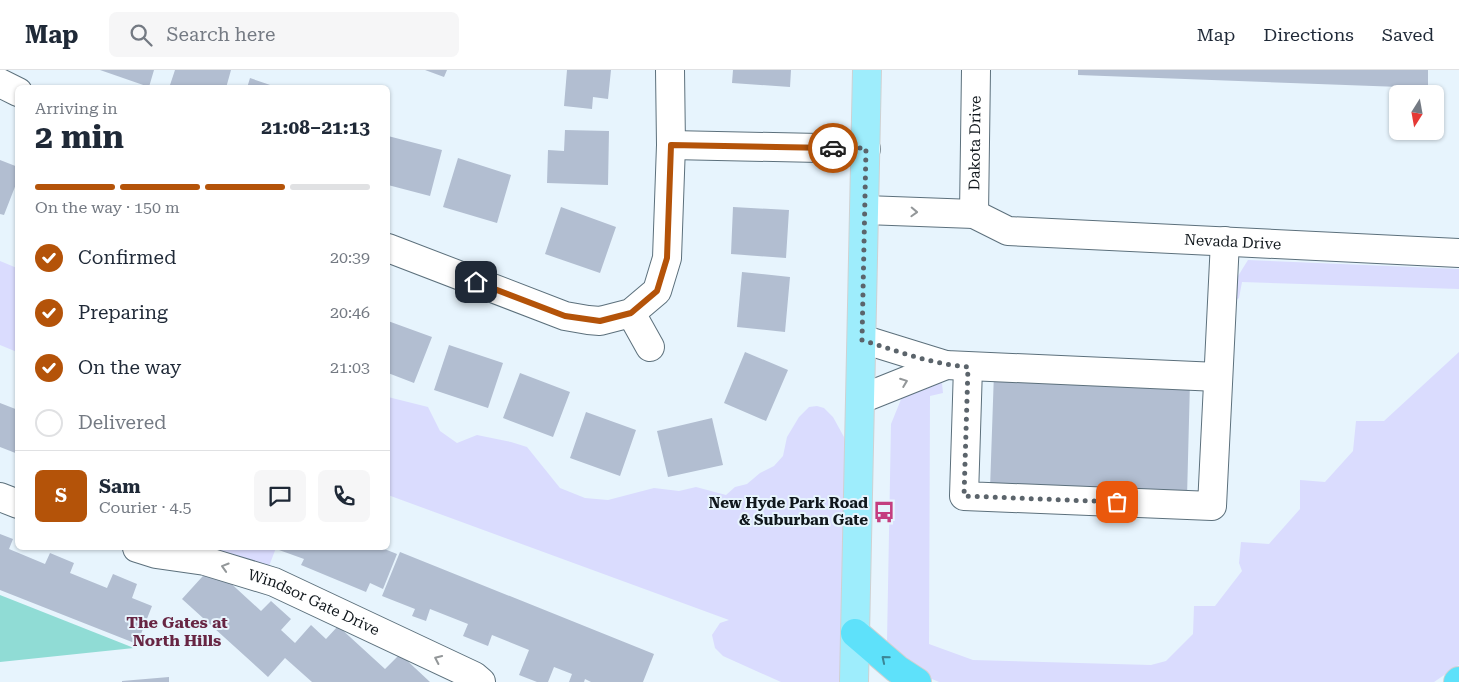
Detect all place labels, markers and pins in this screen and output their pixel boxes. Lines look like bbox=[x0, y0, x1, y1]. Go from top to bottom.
pin bbox=[455, 261, 497, 303]
pin bbox=[1096, 481, 1138, 523]
place label: New Hyde Park Road & Suburban Gate bbox=[709, 494, 868, 529]
bus stop icon: New Hyde Park Road & Suburban Gate bbox=[871, 499, 897, 525]

